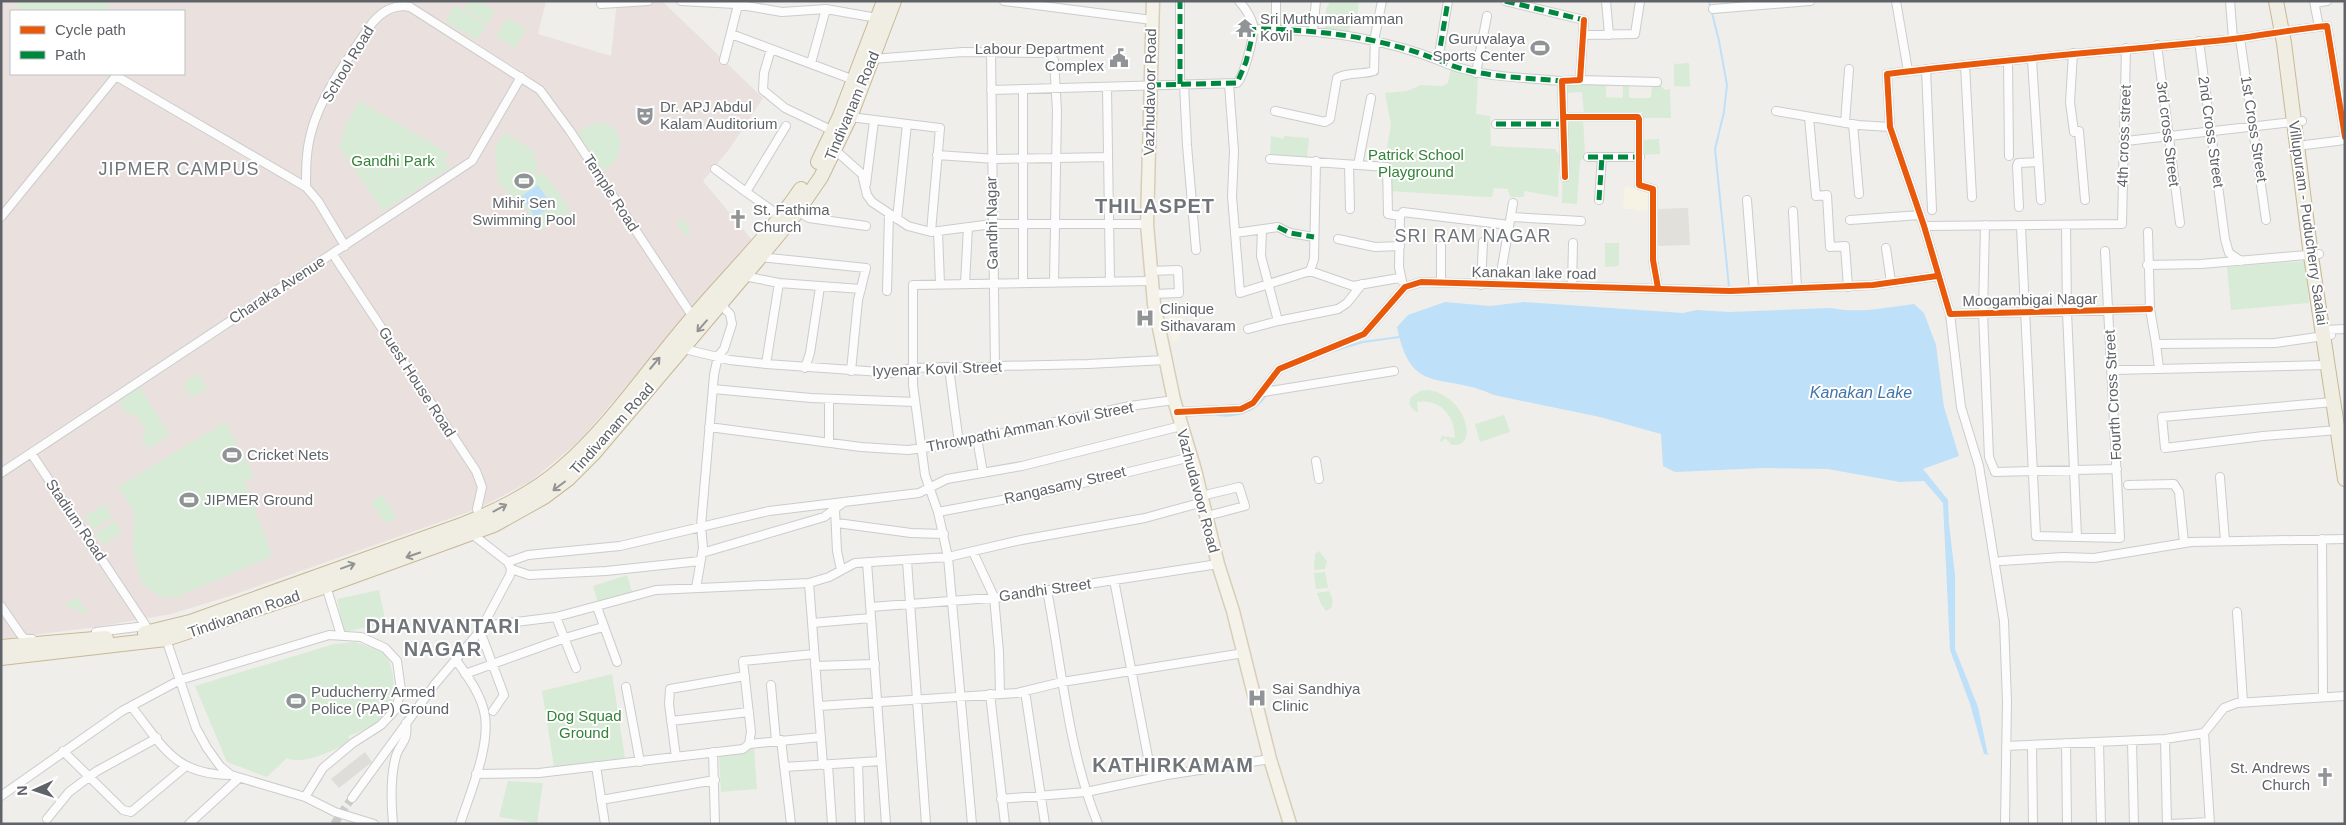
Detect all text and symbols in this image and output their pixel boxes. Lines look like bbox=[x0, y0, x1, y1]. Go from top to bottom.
legend bbox=[10, 10, 185, 75]
place label: Sri Muthumariamman Kovil bbox=[1260, 10, 1403, 44]
temple icon: Sri Muthumariamman Kovil bbox=[1234, 17, 1256, 39]
text: Cycle path bbox=[55, 21, 126, 38]
street label: School Road bbox=[318, 23, 377, 105]
street label: Vazhudavoor Road bbox=[1140, 28, 1159, 156]
place label: Guruvalaya Sports Center bbox=[1432, 30, 1526, 64]
sports icon: Guruvalaya Sports Center bbox=[1529, 37, 1551, 59]
place label: Labour Department Complex bbox=[975, 40, 1105, 74]
text: Path bbox=[55, 46, 86, 63]
public building icon: Labour Department Complex bbox=[1108, 47, 1130, 69]
street label: Tindivanam Road bbox=[821, 49, 882, 163]
street label: 1st Cross Street bbox=[2238, 74, 2271, 184]
street label: 2nd Cross Street bbox=[2195, 75, 2228, 190]
street label: 3rd cross Street bbox=[2154, 80, 2183, 188]
street label: 4th cross street bbox=[2113, 84, 2134, 188]
place label: Dr. APJ Abdul Kalam Auditorium bbox=[660, 98, 778, 132]
theatre icon: Dr. APJ Abdul Kalam Auditorium bbox=[634, 105, 656, 127]
street label: Villupuram - Puducherry Saalai bbox=[2286, 120, 2331, 326]
park label: Patrick School Playground bbox=[1368, 146, 1464, 180]
street label: Temple Road bbox=[580, 151, 643, 234]
park label: Gandhi Park bbox=[351, 152, 435, 169]
district label: JIPMER CAMPUS bbox=[98, 159, 260, 179]
sports icon: Mihir Sen Swimming Pool bbox=[513, 170, 535, 192]
street label: Gandhi Nagar bbox=[982, 176, 1001, 270]
place label: Mihir Sen Swimming Pool bbox=[472, 194, 576, 228]
district label: THILASPET bbox=[1095, 195, 1215, 217]
place label: St. Fathima Church bbox=[753, 201, 830, 235]
church icon: St. Fathima Church bbox=[727, 208, 749, 230]
district label: SRI RAM NAGAR bbox=[1394, 226, 1552, 246]
street label: Charaka Avenue bbox=[226, 252, 328, 327]
street label: Kanakan lake road bbox=[1471, 263, 1597, 282]
street label: Moogambigai Nagar bbox=[1962, 290, 2098, 309]
place label: Clinique Sithavaram bbox=[1160, 300, 1236, 334]
hospital icon: Clinique Sithavaram bbox=[1134, 307, 1156, 329]
one-way arrow bbox=[696, 319, 707, 332]
street label: Guest House Road bbox=[376, 324, 459, 440]
street label: Fourth Cross Street bbox=[2101, 328, 2124, 461]
one-way arrow bbox=[649, 356, 661, 369]
street label: Iyyenar Kovil Street bbox=[872, 358, 1003, 379]
street label: Tindivanam Road bbox=[566, 379, 657, 478]
water label: Kanakan Lake bbox=[1810, 384, 1912, 401]
street label: Throwpathi Amman Kovil Street bbox=[925, 398, 1135, 455]
street label: Vazhudavoor Road bbox=[1174, 427, 1223, 555]
sports icon: Cricket Nets bbox=[221, 444, 243, 466]
place label: Cricket Nets bbox=[247, 446, 329, 463]
street label: Rangasamy Street bbox=[1002, 462, 1128, 507]
street label: Stadium Road bbox=[43, 476, 110, 564]
one-way arrow bbox=[553, 480, 566, 491]
sports icon: JIPMER Ground bbox=[178, 489, 200, 511]
place label: JIPMER Ground bbox=[204, 491, 313, 508]
one-way arrow bbox=[492, 503, 507, 513]
one-way arrow bbox=[406, 551, 421, 560]
one-way arrow bbox=[340, 561, 355, 570]
street label: Gandhi Street bbox=[998, 575, 1093, 604]
street label: Tindivanam Road bbox=[186, 586, 302, 641]
district label: DHANVANTARI NAGAR bbox=[366, 615, 520, 660]
place label: Sai Sandhiya Clinic bbox=[1272, 680, 1361, 714]
place label: Puducherry Armed Police (PAP) Ground bbox=[311, 683, 449, 717]
hospital icon: Sai Sandhiya Clinic bbox=[1246, 687, 1268, 709]
sports icon: Puducherry Armed Police (PAP) Ground bbox=[285, 690, 307, 712]
park label: Dog Squad Ground bbox=[546, 707, 622, 741]
district label: KATHIRKAMAM bbox=[1092, 754, 1254, 776]
place label: St. Andrews Church bbox=[2230, 759, 2310, 793]
north arrow bbox=[10, 765, 60, 815]
church icon: St. Andrews Church bbox=[2314, 766, 2336, 788]
text: N bbox=[14, 785, 30, 796]

